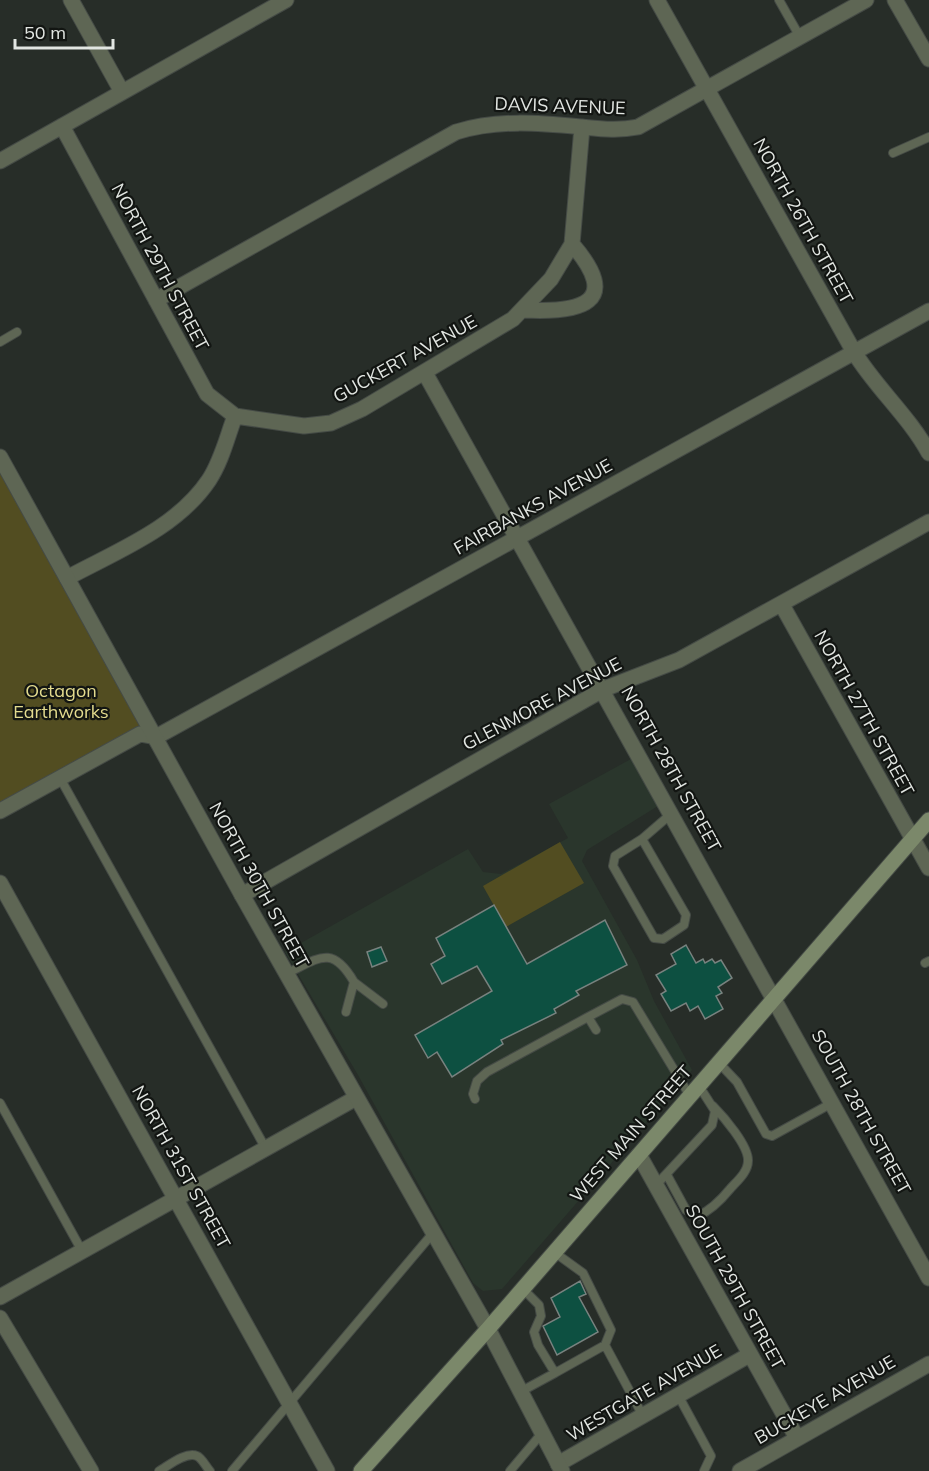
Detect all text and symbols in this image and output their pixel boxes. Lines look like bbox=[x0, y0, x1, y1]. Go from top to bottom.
scale bar bbox=[15, 12, 112, 50]
text: 50 m bbox=[24, 21, 66, 44]
street label: DAVIS AVENUE bbox=[494, 92, 626, 119]
street label: NORTH 26TH STREET bbox=[748, 134, 859, 308]
street label: NORTH 29TH STREET bbox=[107, 179, 214, 354]
street label: GUCKERT AVENUE bbox=[329, 310, 481, 408]
street label: FAIRBANKS AVENUE bbox=[450, 453, 616, 560]
street label: NORTH 27TH STREET bbox=[809, 626, 920, 800]
street label: GLENMORE AVENUE bbox=[458, 652, 625, 755]
park label: Octagon Earthworks bbox=[13, 679, 109, 723]
street label: NORTH 28TH STREET bbox=[616, 682, 727, 856]
street label: NORTH 30TH STREET bbox=[204, 798, 315, 972]
street label: SOUTH 28TH STREET bbox=[807, 1025, 916, 1198]
street label: WEST MAIN STREET bbox=[565, 1060, 697, 1207]
street label: NORTH 31ST STREET bbox=[127, 1081, 236, 1252]
street label: SOUTH 29TH STREET bbox=[681, 1200, 790, 1373]
street label: WESTGATE AVENUE bbox=[562, 1339, 725, 1446]
street label: BUCKEYE AVENUE bbox=[750, 1350, 899, 1449]

